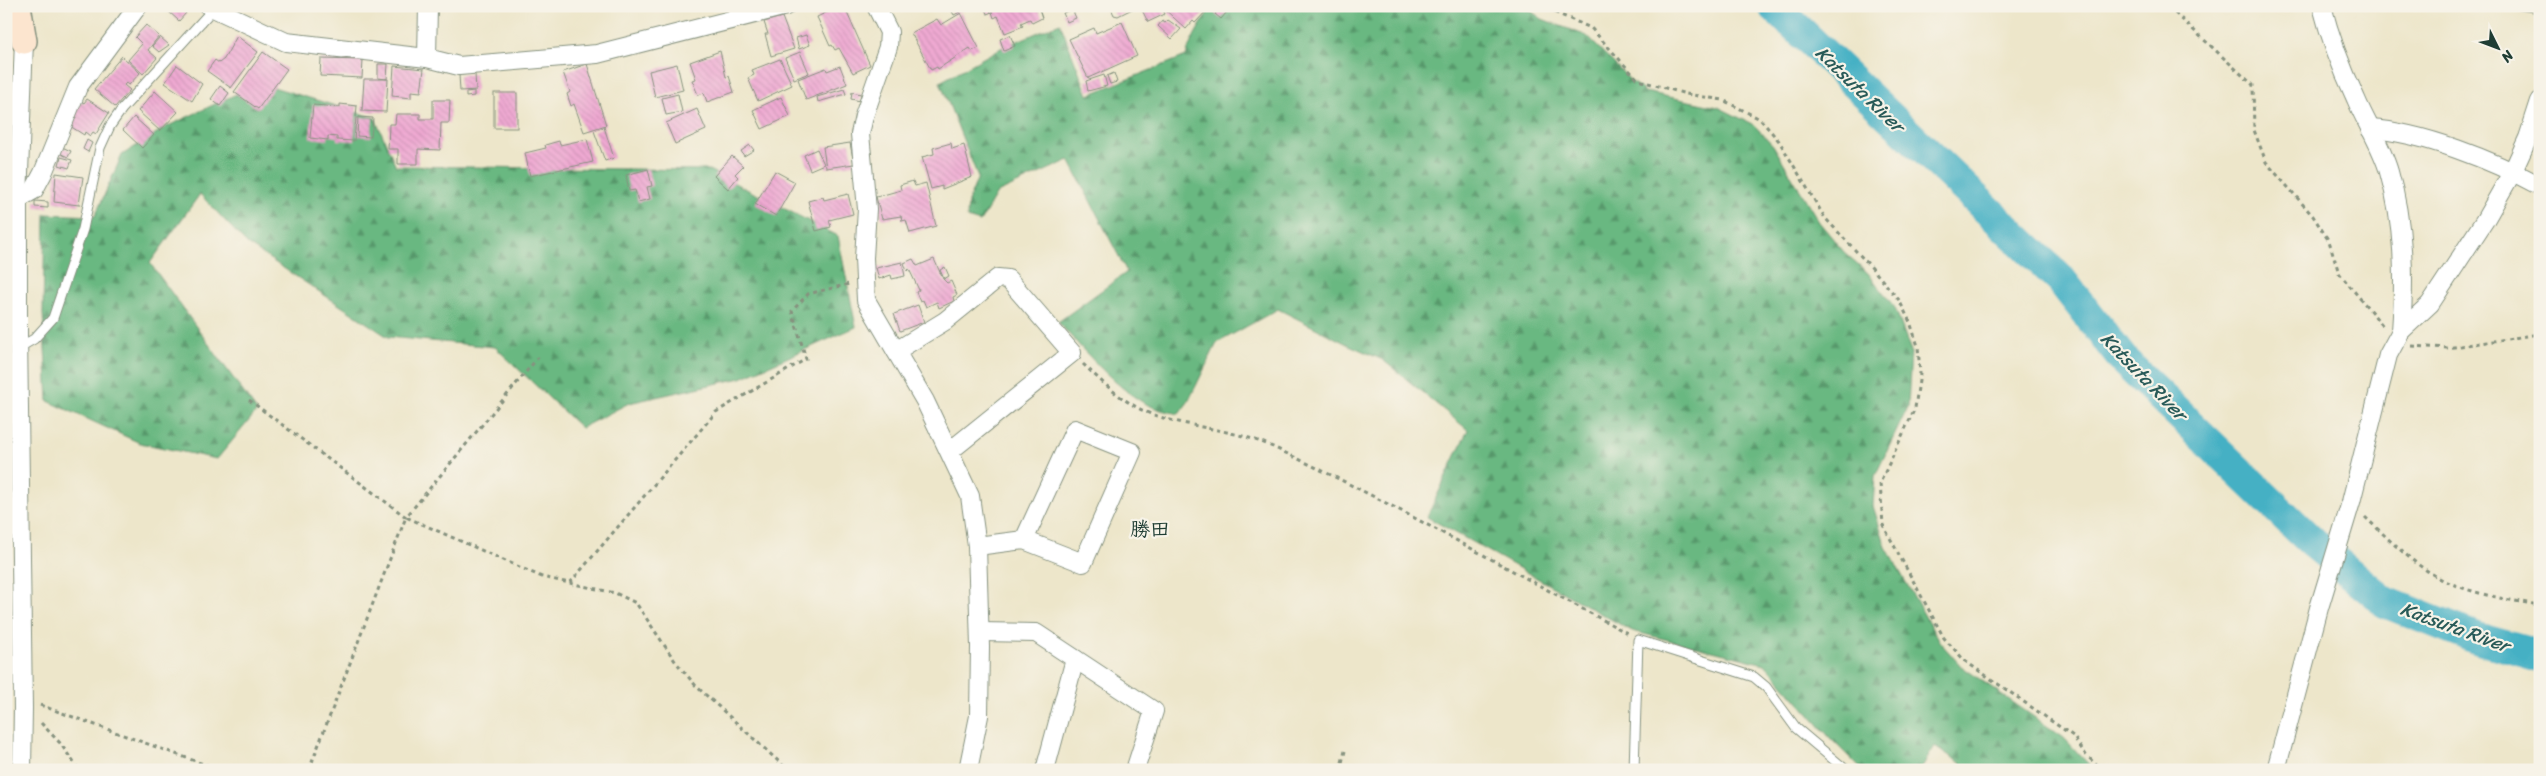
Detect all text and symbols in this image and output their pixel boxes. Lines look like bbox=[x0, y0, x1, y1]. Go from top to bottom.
north arrow bbox=[2474, 22, 2524, 72]
water label: Katsuta River bbox=[1808, 38, 1915, 143]
text: N bbox=[2495, 44, 2520, 69]
water label: Katsuta River bbox=[2093, 324, 2198, 431]
district label: 勝田 bbox=[1130, 512, 1170, 547]
water label: Katsuta River bbox=[2396, 592, 2517, 663]

